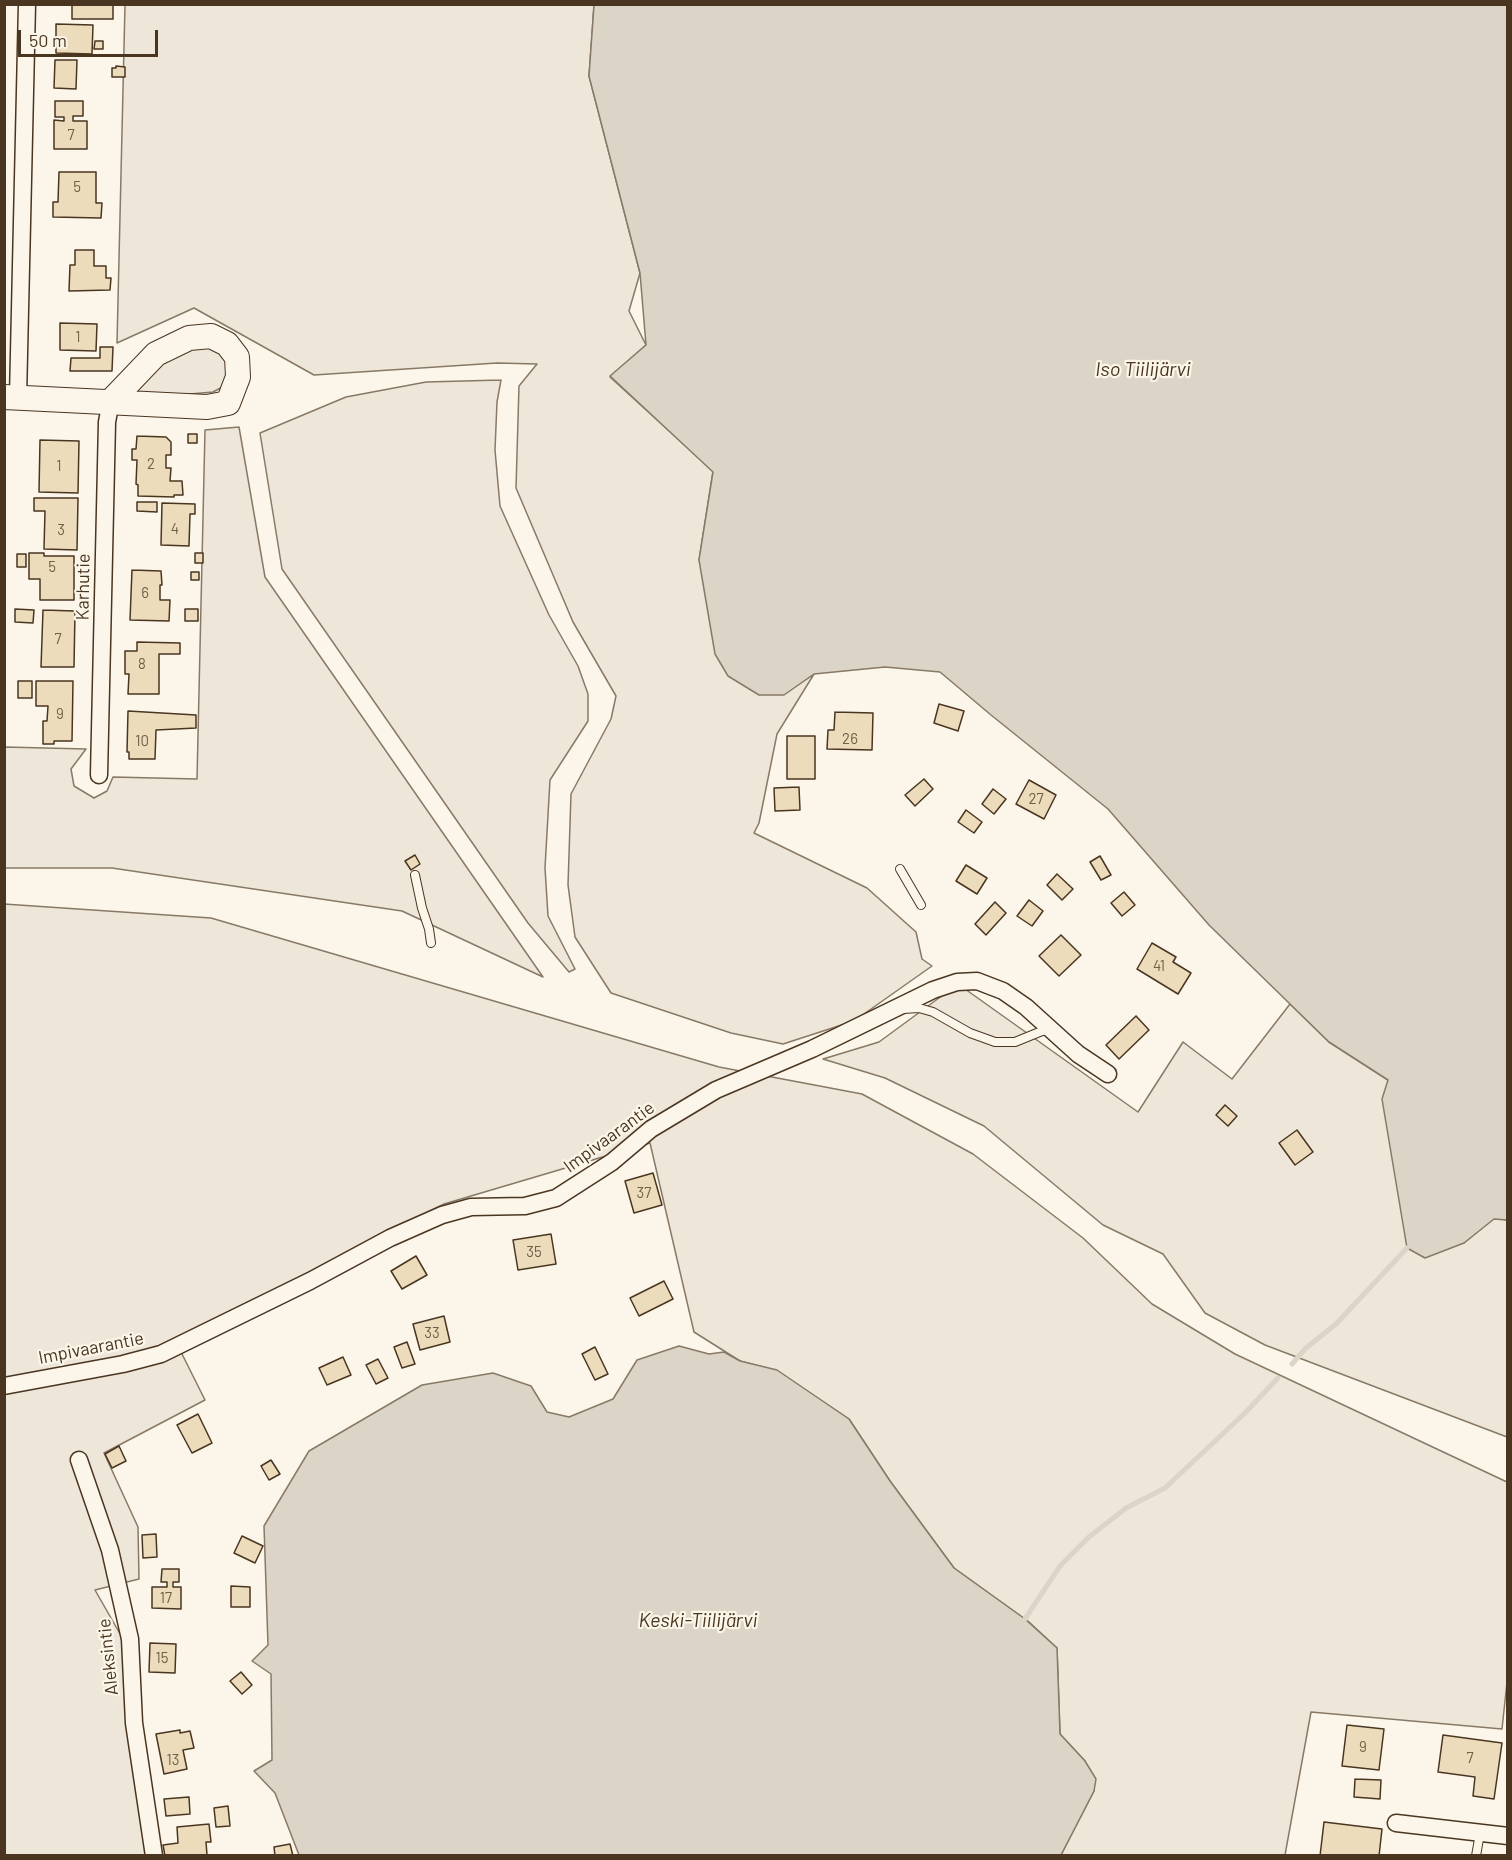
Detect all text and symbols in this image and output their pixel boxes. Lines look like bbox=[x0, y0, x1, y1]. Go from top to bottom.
scale bar bbox=[21, 18, 160, 56]
text: 50 m bbox=[29, 29, 67, 51]
house number: 7 bbox=[67, 126, 75, 144]
house number: 5 bbox=[73, 178, 81, 196]
house number: 1 bbox=[75, 328, 81, 346]
water label: Iso Tiilijärvi bbox=[1095, 357, 1191, 381]
house number: 2 bbox=[147, 455, 155, 473]
house number: 1 bbox=[56, 457, 62, 475]
house number: 4 bbox=[171, 520, 179, 538]
house number: 3 bbox=[57, 521, 65, 539]
street label: Karhutie bbox=[72, 553, 94, 621]
house number: 5 bbox=[48, 558, 56, 576]
house number: 6 bbox=[141, 584, 149, 602]
house number: 7 bbox=[54, 630, 62, 648]
house number: 8 bbox=[138, 655, 146, 673]
house number: 9 bbox=[56, 705, 64, 723]
house number: 26 bbox=[842, 730, 858, 748]
house number: 10 bbox=[135, 732, 149, 750]
house number: 27 bbox=[1028, 790, 1044, 808]
house number: 41 bbox=[1153, 957, 1165, 975]
street label: Impivaarantie bbox=[559, 1097, 659, 1177]
house number: 37 bbox=[637, 1184, 651, 1202]
house number: 35 bbox=[526, 1243, 542, 1261]
house number: 33 bbox=[424, 1324, 440, 1342]
street label: Impivaarantie bbox=[36, 1327, 146, 1369]
house number: 17 bbox=[160, 1589, 172, 1607]
water label: Keski-Tiilijärvi bbox=[639, 1608, 757, 1632]
street label: Aleksintie bbox=[93, 1617, 123, 1697]
house number: 15 bbox=[156, 1649, 168, 1667]
house number: 9 bbox=[1359, 1738, 1367, 1756]
house number: 7 bbox=[1466, 1749, 1474, 1767]
house number: 13 bbox=[167, 1751, 179, 1769]

